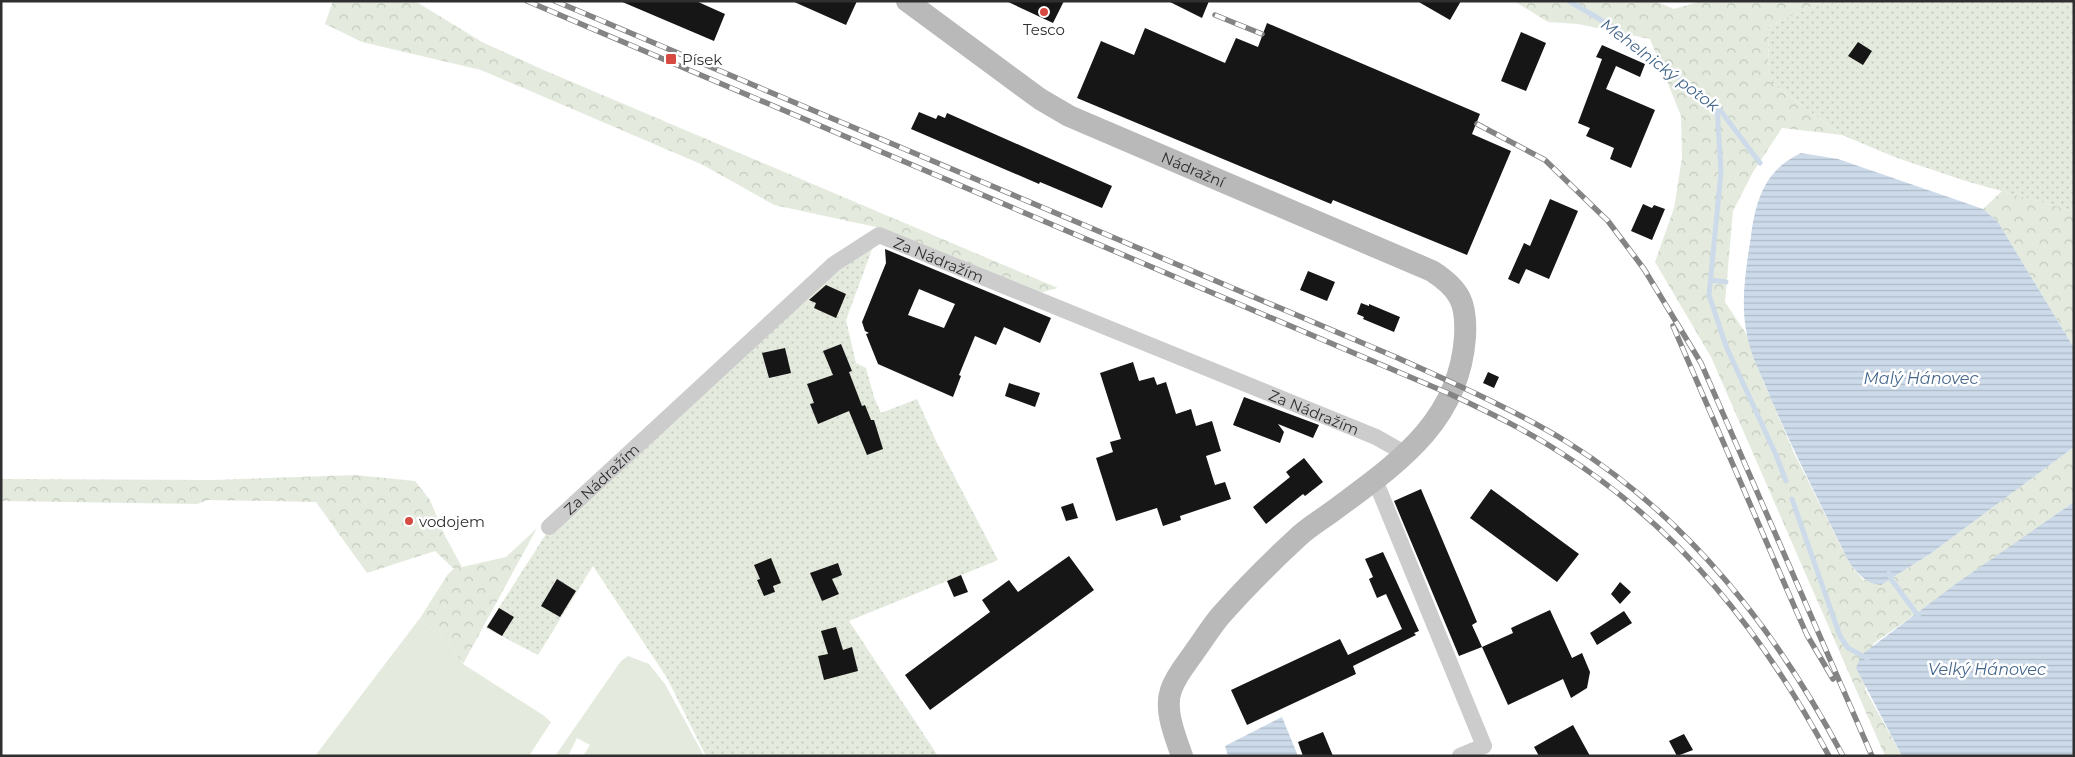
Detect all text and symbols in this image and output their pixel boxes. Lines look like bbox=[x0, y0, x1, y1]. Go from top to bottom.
marker: Tesco bbox=[1038, 6, 1050, 18]
water label: Mehelnický potok bbox=[1597, 15, 1724, 116]
place label: Tesco bbox=[1023, 20, 1065, 39]
place label: Písek bbox=[682, 50, 722, 69]
marker: Písek bbox=[664, 52, 678, 66]
street label: Nádražní bbox=[1159, 147, 1229, 191]
street label: Za Nádražím bbox=[891, 233, 987, 286]
water label: Malý Hánovec bbox=[1864, 369, 1978, 388]
street label: Za Nádražím bbox=[1266, 385, 1362, 439]
street label: Za Nádražím bbox=[560, 439, 643, 518]
place label: vodojem bbox=[419, 512, 485, 531]
marker: vodojem bbox=[403, 515, 415, 527]
water label: Velký Hánovec bbox=[1928, 660, 2046, 679]

